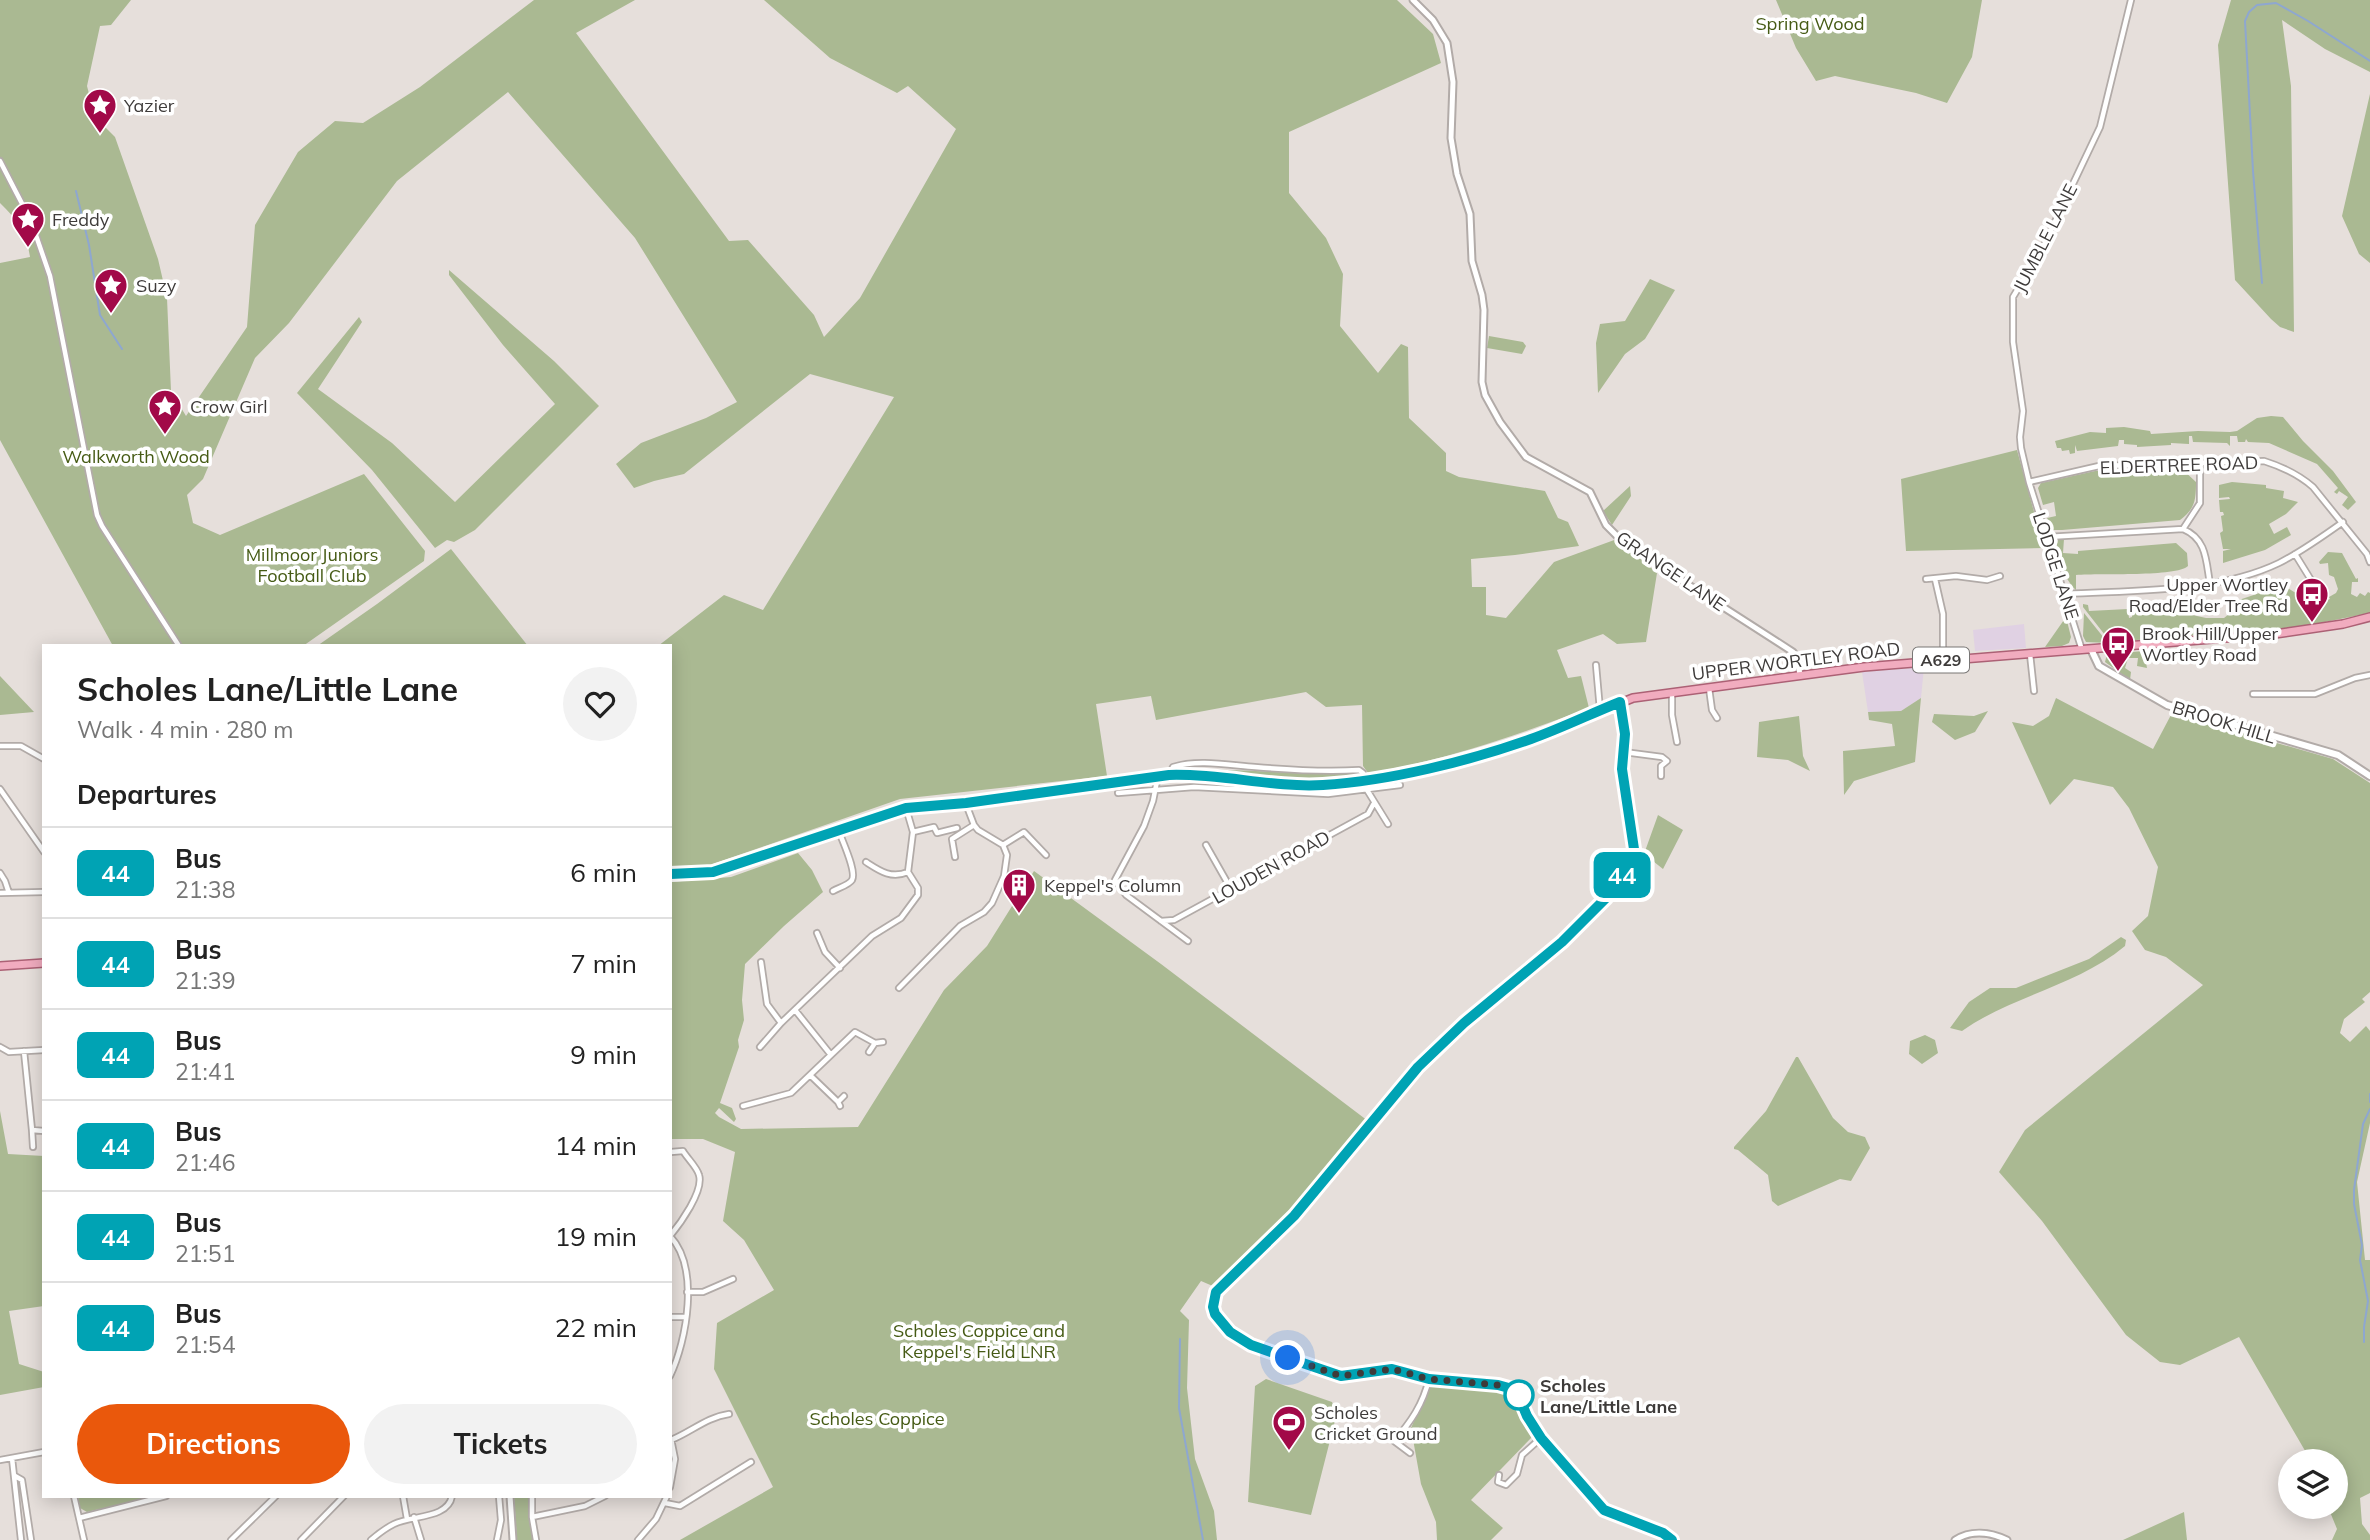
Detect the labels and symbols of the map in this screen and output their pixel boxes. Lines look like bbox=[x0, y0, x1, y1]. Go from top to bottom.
park label: Spring Wood bbox=[1755, 12, 1865, 35]
place icon: Yazier bbox=[81, 86, 119, 135]
place label: Yazier bbox=[123, 94, 175, 117]
street label: JUMBLE LANE bbox=[2008, 180, 2082, 296]
place icon: Freddy bbox=[9, 200, 47, 249]
place label: Freddy bbox=[52, 208, 110, 231]
place icon: Suzy bbox=[92, 266, 130, 315]
place label: Suzy bbox=[136, 274, 177, 297]
place icon: Crow Girl bbox=[146, 387, 184, 436]
place label: Crow Girl bbox=[190, 395, 267, 418]
park label: Walkworth Wood bbox=[62, 445, 210, 468]
street label: ELDERTREE ROAD bbox=[2099, 451, 2259, 479]
street label: LODGE LANE bbox=[2028, 509, 2084, 623]
street label: GRANGE LANE bbox=[1612, 526, 1730, 616]
park label: Millmoor Juniors Football Club bbox=[246, 543, 378, 587]
place label: Upper Wortley Road/Elder Tree Rd bbox=[2129, 573, 2288, 617]
bus stop icon: Upper Wortley Road/Elder Tree Rd bbox=[2293, 575, 2331, 624]
place label: Brook Hill/Upper Wortley Road bbox=[2142, 622, 2279, 666]
bus stop icon: Brook Hill/Upper Wortley Road bbox=[2099, 624, 2137, 673]
street label: UPPER WORTLEY ROAD bbox=[1691, 637, 1901, 685]
road number: A629 bbox=[1913, 648, 1969, 673]
street label: BROOK HILL bbox=[2170, 695, 2279, 749]
street label: LOUDEN ROAD bbox=[1208, 825, 1334, 909]
line badge: 44 bbox=[1590, 852, 1654, 898]
building icon: Keppel's Column bbox=[1000, 866, 1038, 915]
place label: Keppel's Column bbox=[1044, 874, 1181, 897]
park label: Scholes Coppice and Keppel's Field LNR bbox=[893, 1319, 1065, 1363]
your location bbox=[1270, 1340, 1305, 1375]
place label: Scholes Lane/Little Lane bbox=[1540, 1374, 1677, 1418]
marker: Scholes Lane/Little Lane bbox=[1504, 1380, 1534, 1410]
place label: Scholes Cricket Ground bbox=[1314, 1401, 1437, 1445]
sports icon: Scholes Cricket Ground bbox=[1270, 1403, 1308, 1452]
park label: Scholes Coppice bbox=[809, 1407, 945, 1430]

